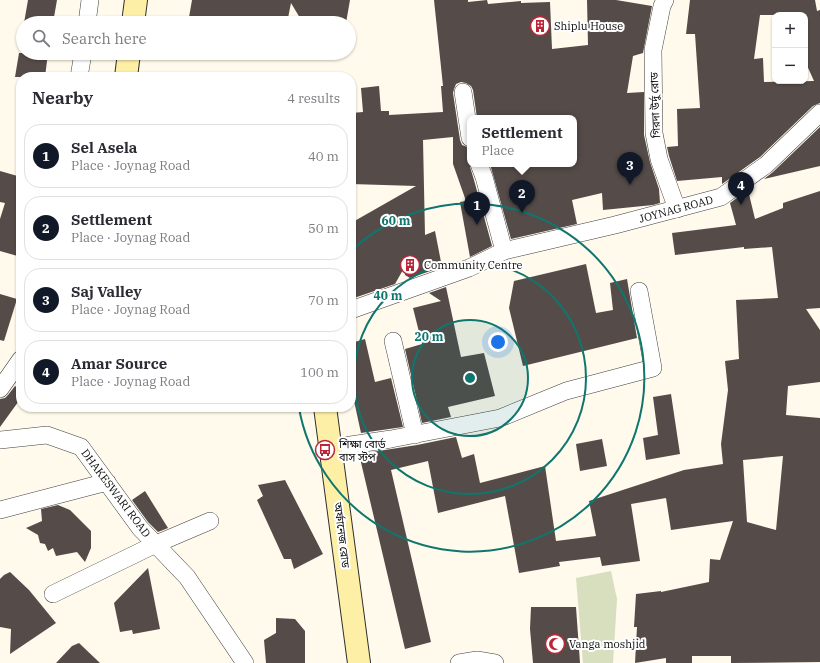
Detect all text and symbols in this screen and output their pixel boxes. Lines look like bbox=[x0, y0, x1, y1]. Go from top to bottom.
map controls bbox=[772, 12, 808, 84]
button: + bbox=[772, 12, 808, 48]
building icon: Shiplu House bbox=[529, 15, 551, 37]
search box bbox=[16, 16, 356, 60]
place label: Shiplu House bbox=[554, 19, 623, 33]
icon: search bbox=[30, 27, 52, 49]
text: Search here bbox=[62, 29, 147, 48]
button: − bbox=[772, 48, 808, 84]
street label: গিরদা উর্দু রোড bbox=[647, 72, 663, 139]
text: Nearby bbox=[32, 87, 93, 109]
text: 4 results bbox=[287, 90, 340, 107]
popup bbox=[467, 115, 577, 167]
text: Settlement bbox=[481, 123, 563, 142]
text: Sel Asela bbox=[71, 138, 137, 157]
text: Place bbox=[481, 142, 514, 159]
text: 1 bbox=[42, 148, 50, 165]
text: 40 m bbox=[308, 148, 339, 165]
pin: 3 bbox=[617, 152, 643, 185]
text: Place · Joynag Road bbox=[71, 157, 190, 174]
pin: 4 bbox=[728, 172, 754, 205]
pin: 2 bbox=[509, 180, 535, 213]
pin: 1 bbox=[464, 192, 490, 225]
street label: JOYNAG ROAD bbox=[638, 192, 715, 226]
text: Settlement bbox=[71, 210, 152, 229]
text: 60 m bbox=[382, 213, 411, 228]
text: 2 bbox=[42, 220, 50, 237]
text: 50 m bbox=[308, 220, 339, 237]
text: Place · Joynag Road bbox=[71, 229, 190, 246]
building icon: Community Centre bbox=[399, 254, 421, 276]
place label: Community Centre bbox=[424, 258, 523, 272]
text: Saj Valley bbox=[71, 282, 142, 301]
text: 40 m bbox=[374, 288, 403, 303]
text: 3 bbox=[42, 292, 50, 309]
text: 70 m bbox=[308, 292, 339, 309]
text: Place · Joynag Road bbox=[71, 301, 190, 318]
text: 20 m bbox=[415, 329, 444, 344]
your location bbox=[488, 332, 508, 352]
text: Amar Source bbox=[71, 354, 167, 373]
text: 4 bbox=[42, 364, 50, 381]
text: 100 m bbox=[300, 364, 339, 381]
centre of rings bbox=[463, 371, 477, 385]
text: Place · Joynag Road bbox=[71, 373, 190, 390]
place label: শিক্ষা বোর্ড বাস স্টপ bbox=[338, 437, 386, 464]
bus stop icon: শিক্ষা বোর্ড বাস স্টপ bbox=[314, 439, 336, 461]
street label: DHAKESWARI ROAD bbox=[78, 446, 154, 540]
street label: অর্ফানেজ রোড bbox=[331, 500, 353, 569]
mosque icon: Vanga moshjid bbox=[544, 633, 566, 655]
place label: Vanga moshjid bbox=[569, 637, 646, 651]

